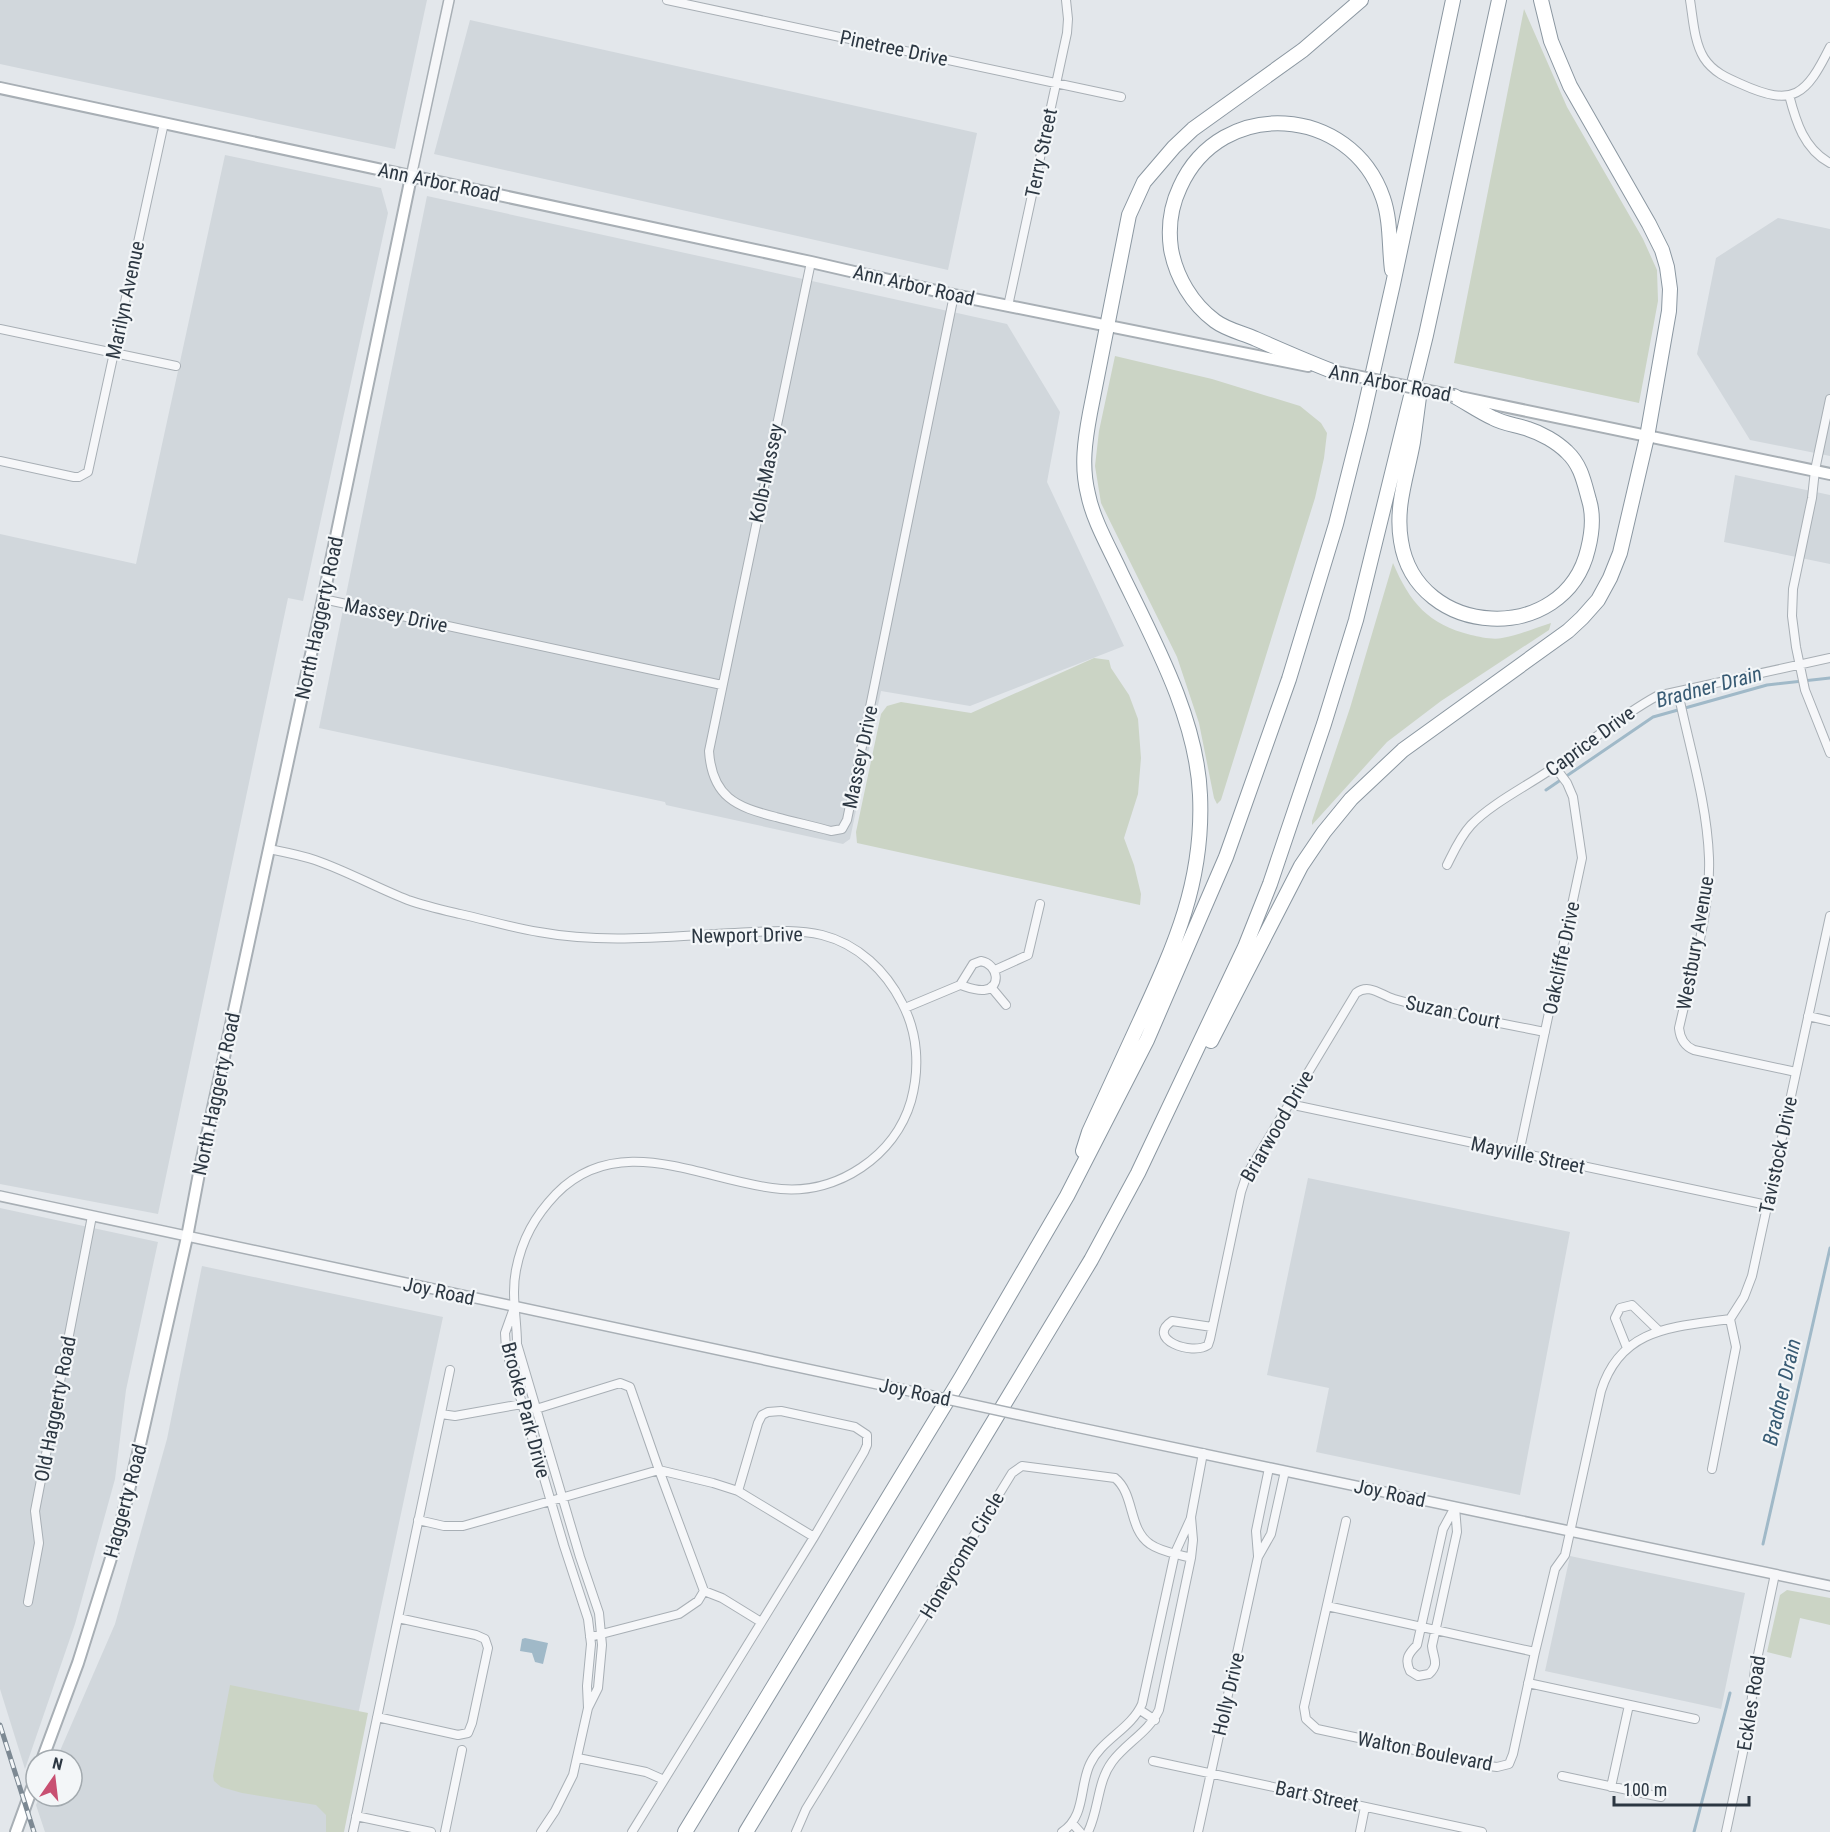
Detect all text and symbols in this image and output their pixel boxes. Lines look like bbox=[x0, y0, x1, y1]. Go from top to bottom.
street label: Pinetree Drive bbox=[838, 25, 950, 71]
street label: Terry Street bbox=[1020, 106, 1062, 200]
street label: Ann Arbor Road bbox=[376, 157, 502, 207]
street label: Marilyn Avenue bbox=[101, 239, 149, 361]
street label: Ann Arbor Road bbox=[851, 259, 977, 311]
street label: Ann Arbor Road bbox=[1327, 359, 1453, 407]
street label: Kolb-Massey bbox=[744, 421, 788, 525]
street label: North Haggerty Road bbox=[290, 534, 348, 702]
street label: Massey Drive bbox=[342, 592, 450, 638]
water label: Bradner Drain bbox=[1653, 661, 1765, 713]
street label: Caprice Drive bbox=[1541, 701, 1639, 781]
street label: Massey Drive bbox=[837, 703, 883, 811]
street label: Westbury Avenue bbox=[1671, 874, 1719, 1012]
street label: Oakcliffe Drive bbox=[1537, 899, 1585, 1017]
street label: Newport Drive bbox=[691, 922, 803, 948]
street label: Suzan Court bbox=[1403, 990, 1503, 1034]
street label: North Haggerty Road bbox=[187, 1010, 245, 1178]
street label: Briarwood Drive bbox=[1235, 1066, 1319, 1186]
street label: Tavistock Drive bbox=[1754, 1094, 1802, 1216]
street label: Mayville Street bbox=[1469, 1131, 1587, 1179]
street label: Joy Road bbox=[401, 1272, 477, 1310]
street label: Old Haggerty Road bbox=[29, 1334, 81, 1484]
water label: Bradner Drain bbox=[1758, 1336, 1806, 1448]
street label: Brooke Park Drive bbox=[496, 1339, 556, 1481]
street label: Joy Road bbox=[877, 1373, 953, 1411]
street label: Haggerty Road bbox=[98, 1442, 152, 1560]
street label: Joy Road bbox=[1352, 1474, 1428, 1512]
street label: Honeycomb Circle bbox=[915, 1487, 1009, 1623]
street label: Holly Drive bbox=[1207, 1650, 1249, 1738]
street label: Eckles Road bbox=[1732, 1654, 1770, 1752]
street label: Walton Boulevard bbox=[1355, 1726, 1495, 1776]
north arrow bbox=[24, 1748, 84, 1808]
text: N bbox=[50, 1754, 65, 1774]
scale bar bbox=[1614, 1769, 1749, 1807]
street label: Bart Street bbox=[1273, 1775, 1361, 1817]
text: 100 m bbox=[1623, 1779, 1667, 1800]

